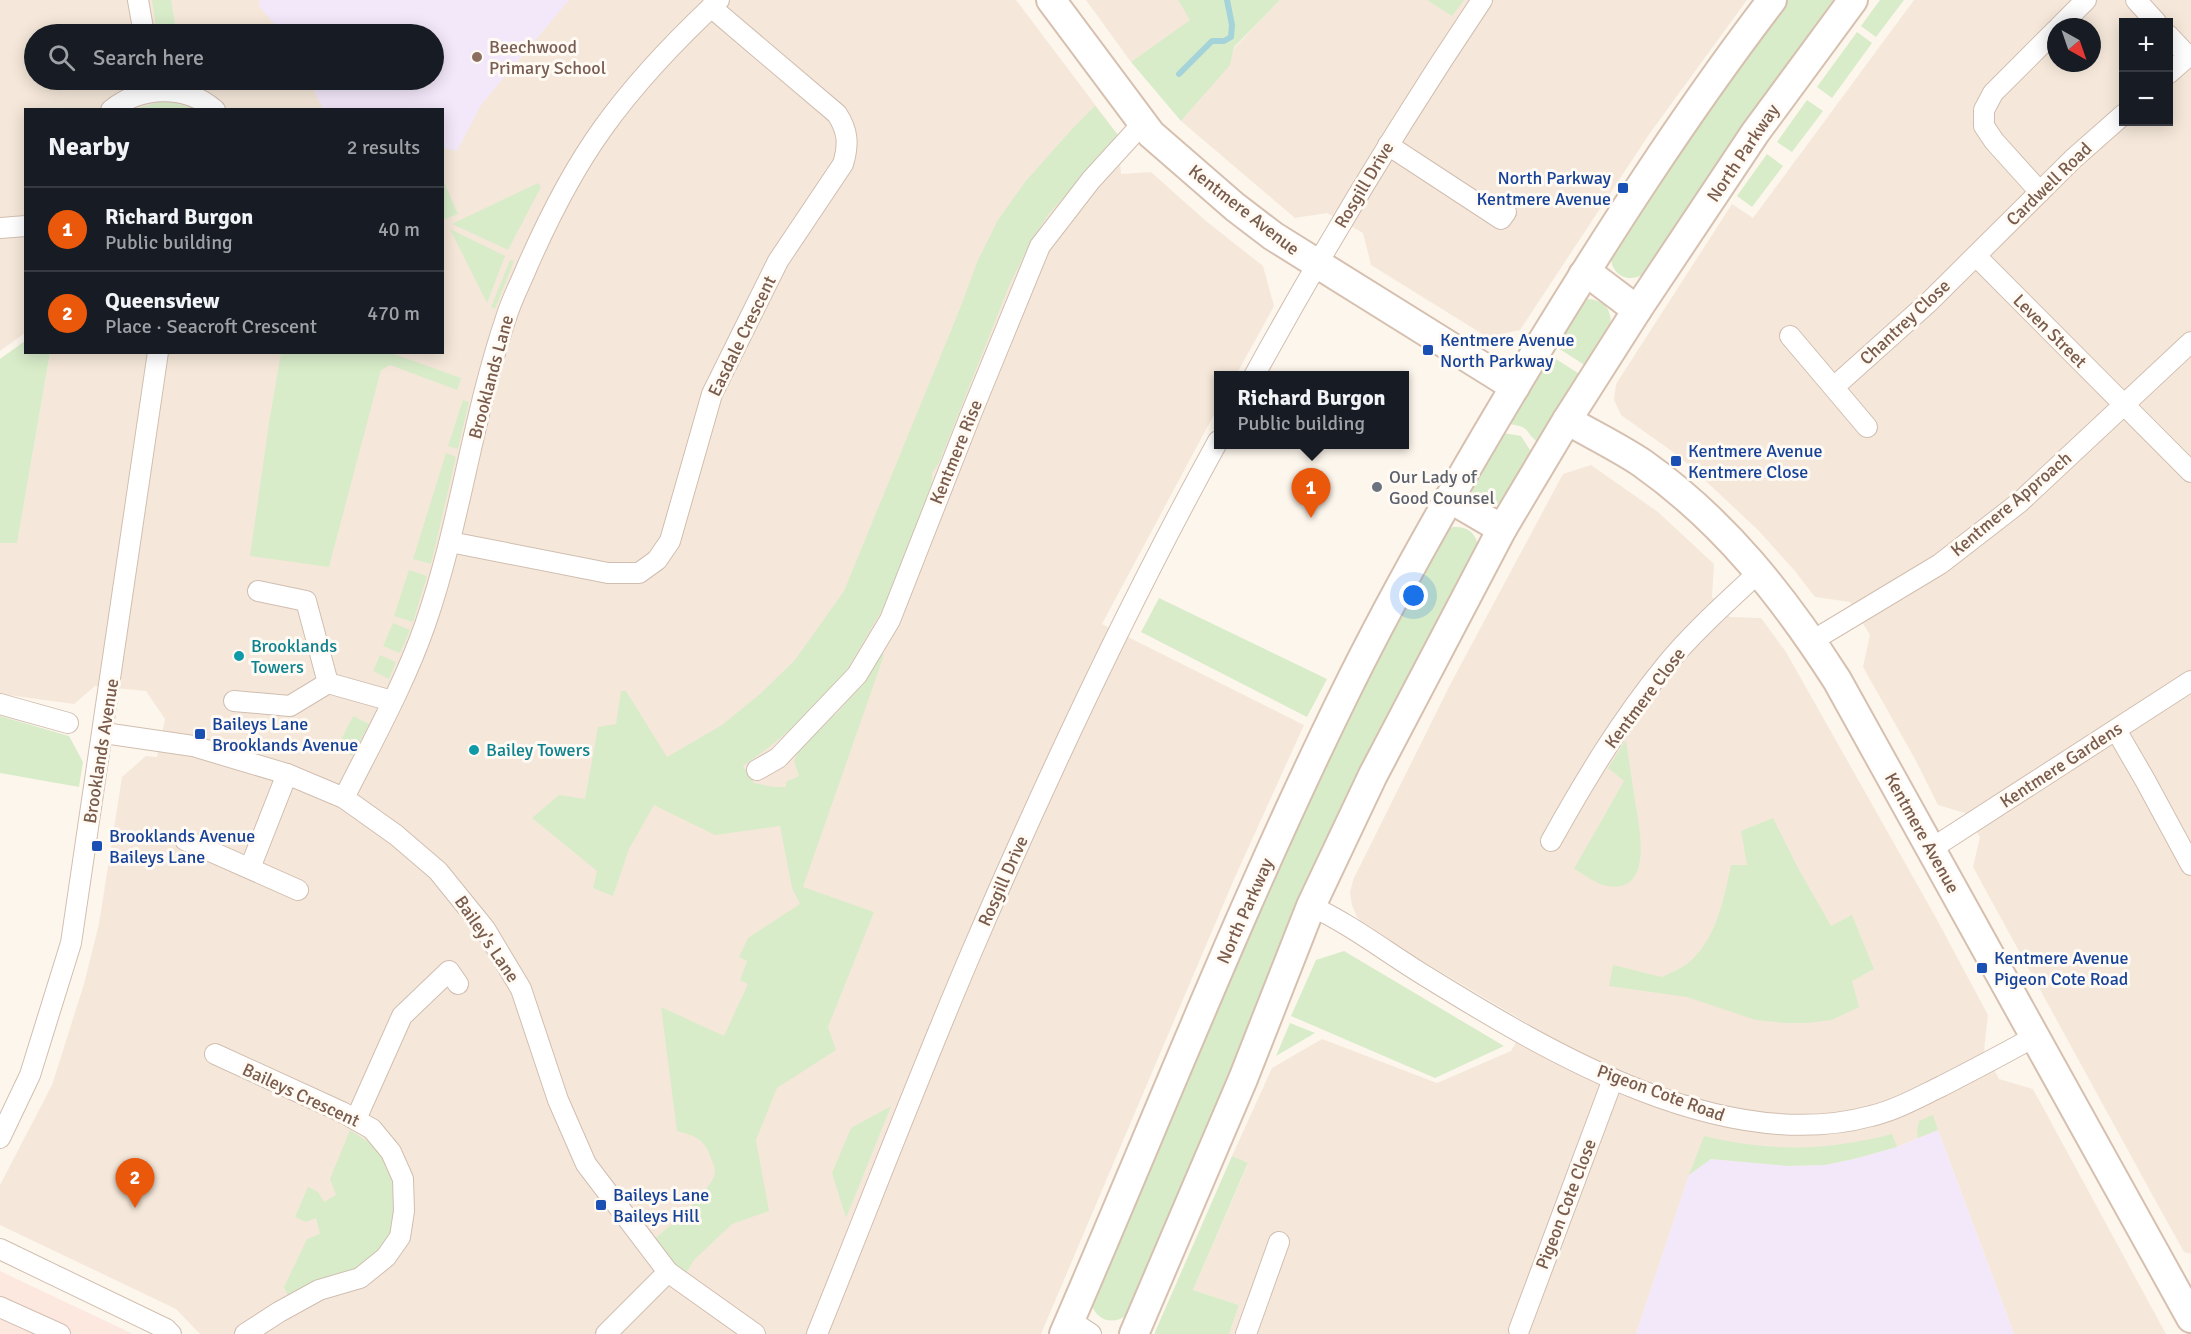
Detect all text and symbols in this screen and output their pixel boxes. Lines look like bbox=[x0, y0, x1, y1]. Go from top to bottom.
north arrow bbox=[2047, 18, 2101, 72]
map controls bbox=[2119, 18, 2173, 126]
button: + bbox=[2119, 18, 2173, 72]
search box bbox=[24, 24, 444, 90]
place label: Beechwood Primary School bbox=[489, 36, 606, 79]
icon: search bbox=[45, 41, 78, 74]
text: Search here bbox=[93, 44, 204, 71]
marker: Beechwood Primary School bbox=[470, 50, 484, 64]
button: − bbox=[2119, 72, 2173, 126]
street label: North Parkway bbox=[1702, 99, 1784, 206]
text: Nearby bbox=[48, 131, 129, 163]
text: 2 results bbox=[347, 135, 420, 160]
street label: Rosgill Drive bbox=[1330, 138, 1398, 232]
street label: Cardwell Road bbox=[2002, 138, 2096, 230]
street label: Kentmere Avenue bbox=[1184, 160, 1304, 260]
place label: North Parkway Kentmere Avenue bbox=[1477, 167, 1612, 210]
marker: North Parkway Kentmere Avenue bbox=[1616, 181, 1630, 195]
text: Richard Burgon bbox=[105, 203, 253, 230]
text: 1 bbox=[62, 217, 73, 242]
text: 40 m bbox=[378, 217, 420, 242]
text: Public building bbox=[105, 230, 233, 255]
street label: Easdale Crescent bbox=[703, 272, 781, 400]
street label: Chantrey Close bbox=[1855, 275, 1955, 369]
text: Queensview bbox=[105, 287, 219, 314]
street label: Leven Street bbox=[2009, 290, 2091, 372]
text: 2 bbox=[62, 301, 73, 326]
text: 470 m bbox=[367, 301, 420, 326]
street label: Brooklands Lane bbox=[464, 313, 518, 441]
text: Place · Seacroft Crescent bbox=[105, 314, 317, 339]
place label: Kentmere Avenue North Parkway bbox=[1440, 329, 1574, 372]
marker: Kentmere Avenue North Parkway bbox=[1421, 343, 1435, 357]
popup bbox=[1214, 371, 1409, 449]
text: Richard Burgon bbox=[1237, 384, 1386, 411]
street label: Kentmere Rise bbox=[925, 397, 987, 507]
text: Public building bbox=[1237, 411, 1365, 436]
place label: Kentmere Avenue Kentmere Close bbox=[1688, 440, 1822, 483]
street label: Kentmere Approach bbox=[1946, 447, 2076, 561]
marker: Kentmere Avenue Kentmere Close bbox=[1669, 454, 1683, 468]
place label: Our Lady of Good Counsel bbox=[1389, 466, 1495, 509]
pin: 1 bbox=[1292, 468, 1330, 518]
marker: Our Lady of Good Counsel bbox=[1370, 480, 1384, 494]
your location bbox=[1399, 581, 1428, 610]
place label: Brooklands Towers bbox=[251, 635, 337, 678]
street label: Kentmere Close bbox=[1600, 643, 1690, 753]
marker: Brooklands Towers bbox=[232, 649, 246, 663]
street label: Brooklands Avenue bbox=[79, 677, 123, 825]
place label: Baileys Lane Brooklands Avenue bbox=[212, 713, 358, 756]
street label: Kentmere Gardens bbox=[1996, 717, 2126, 813]
marker: Baileys Lane Brooklands Avenue bbox=[193, 727, 207, 741]
place label: Bailey Towers bbox=[486, 739, 590, 761]
marker: Bailey Towers bbox=[467, 743, 481, 757]
street label: Kentmere Avenue bbox=[1880, 769, 1964, 897]
place label: Brooklands Avenue Baileys Lane bbox=[109, 825, 255, 868]
street label: Rosgill Drive bbox=[973, 832, 1033, 930]
marker: Brooklands Avenue Baileys Lane bbox=[90, 839, 104, 853]
street label: North Parkway bbox=[1212, 854, 1278, 967]
street label: Bailey's Lane bbox=[450, 891, 524, 987]
place label: Kentmere Avenue Pigeon Cote Road bbox=[1994, 947, 2128, 990]
marker: Kentmere Avenue Pigeon Cote Road bbox=[1975, 961, 1989, 975]
street label: Baileys Crescent bbox=[239, 1058, 363, 1132]
street label: Pigeon Cote Road bbox=[1594, 1060, 1728, 1126]
street label: Pigeon Cote Close bbox=[1531, 1136, 1601, 1272]
pin: 2 bbox=[116, 1158, 154, 1208]
place label: Baileys Lane Baileys Hill bbox=[613, 1184, 709, 1227]
marker: Baileys Lane Baileys Hill bbox=[594, 1198, 608, 1212]

